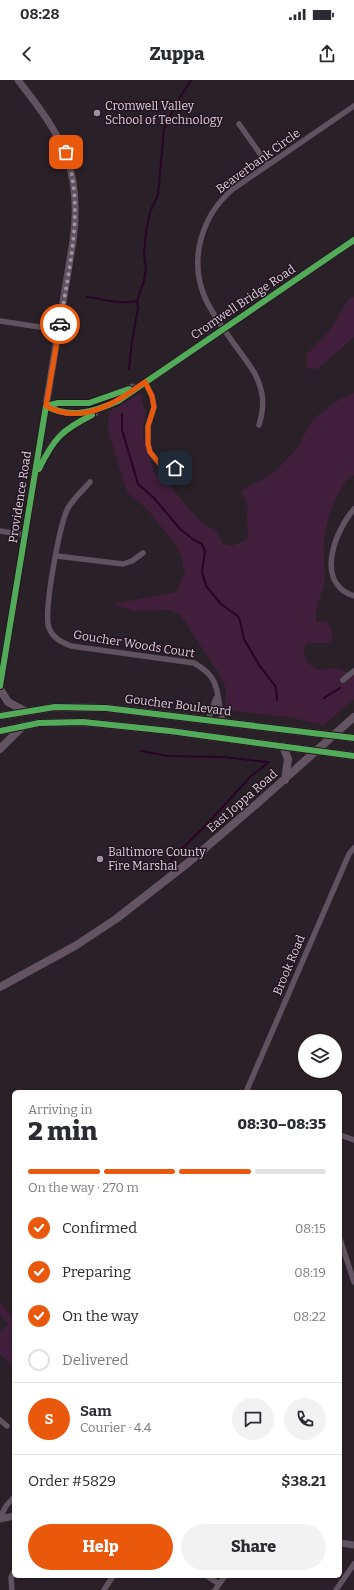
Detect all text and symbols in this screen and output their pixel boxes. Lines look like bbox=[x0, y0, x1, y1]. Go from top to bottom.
text: 08:28 bbox=[20, 5, 60, 23]
icon: back bbox=[16, 43, 38, 65]
text: Zuppa bbox=[150, 43, 204, 65]
icon: share bbox=[316, 43, 338, 65]
place label: Cromwell Valley School of Technology bbox=[105, 99, 223, 127]
marker: Cromwell Valley School of Technology bbox=[92, 108, 102, 118]
street label: Beaverbank Circle bbox=[213, 126, 303, 196]
pin bbox=[49, 135, 83, 169]
icon: bag bbox=[55, 141, 77, 163]
street label: Cromwell Bridge Road bbox=[188, 262, 298, 342]
courier bbox=[40, 304, 80, 344]
icon: car bbox=[49, 313, 71, 335]
street label: Providence Road bbox=[6, 450, 34, 544]
pin bbox=[158, 451, 192, 485]
icon: home bbox=[164, 457, 186, 479]
street label: Goucher Woods Court bbox=[72, 627, 196, 661]
street label: Goucher Boulevard bbox=[124, 692, 232, 718]
street label: East Joppa Road bbox=[204, 767, 280, 835]
place label: Baltimore County Fire Marshal bbox=[108, 845, 206, 873]
marker: Baltimore County Fire Marshal bbox=[95, 854, 105, 864]
street label: Brook Road bbox=[270, 933, 308, 997]
map controls bbox=[298, 1034, 342, 1078]
button: layers bbox=[298, 1034, 342, 1078]
text: Arriving in bbox=[28, 1102, 93, 1117]
text: 08:30–08:35 bbox=[238, 1115, 326, 1133]
text: 2 min bbox=[28, 1116, 98, 1147]
text: On the way · 270 m bbox=[28, 1180, 139, 1195]
icon: check bbox=[28, 1217, 50, 1239]
text: Confirmed bbox=[62, 1219, 137, 1237]
text: 08:15 bbox=[295, 1221, 326, 1236]
icon: check bbox=[28, 1261, 50, 1283]
text: Preparing bbox=[62, 1263, 131, 1281]
text: 08:19 bbox=[294, 1265, 326, 1280]
icon: check bbox=[28, 1305, 50, 1327]
text: On the way bbox=[62, 1307, 139, 1325]
text: 08:22 bbox=[293, 1309, 326, 1324]
text: Delivered bbox=[62, 1351, 129, 1369]
button: chat bbox=[232, 1398, 274, 1440]
button: phone bbox=[284, 1398, 326, 1440]
text: Sam bbox=[80, 1402, 112, 1420]
text: S bbox=[44, 1410, 54, 1428]
text: Courier · 4.4 bbox=[80, 1420, 151, 1435]
text: Order #5829 bbox=[28, 1472, 116, 1490]
text: $38.21 bbox=[281, 1472, 326, 1490]
button: Help bbox=[28, 1524, 173, 1570]
button: Share bbox=[181, 1524, 326, 1570]

